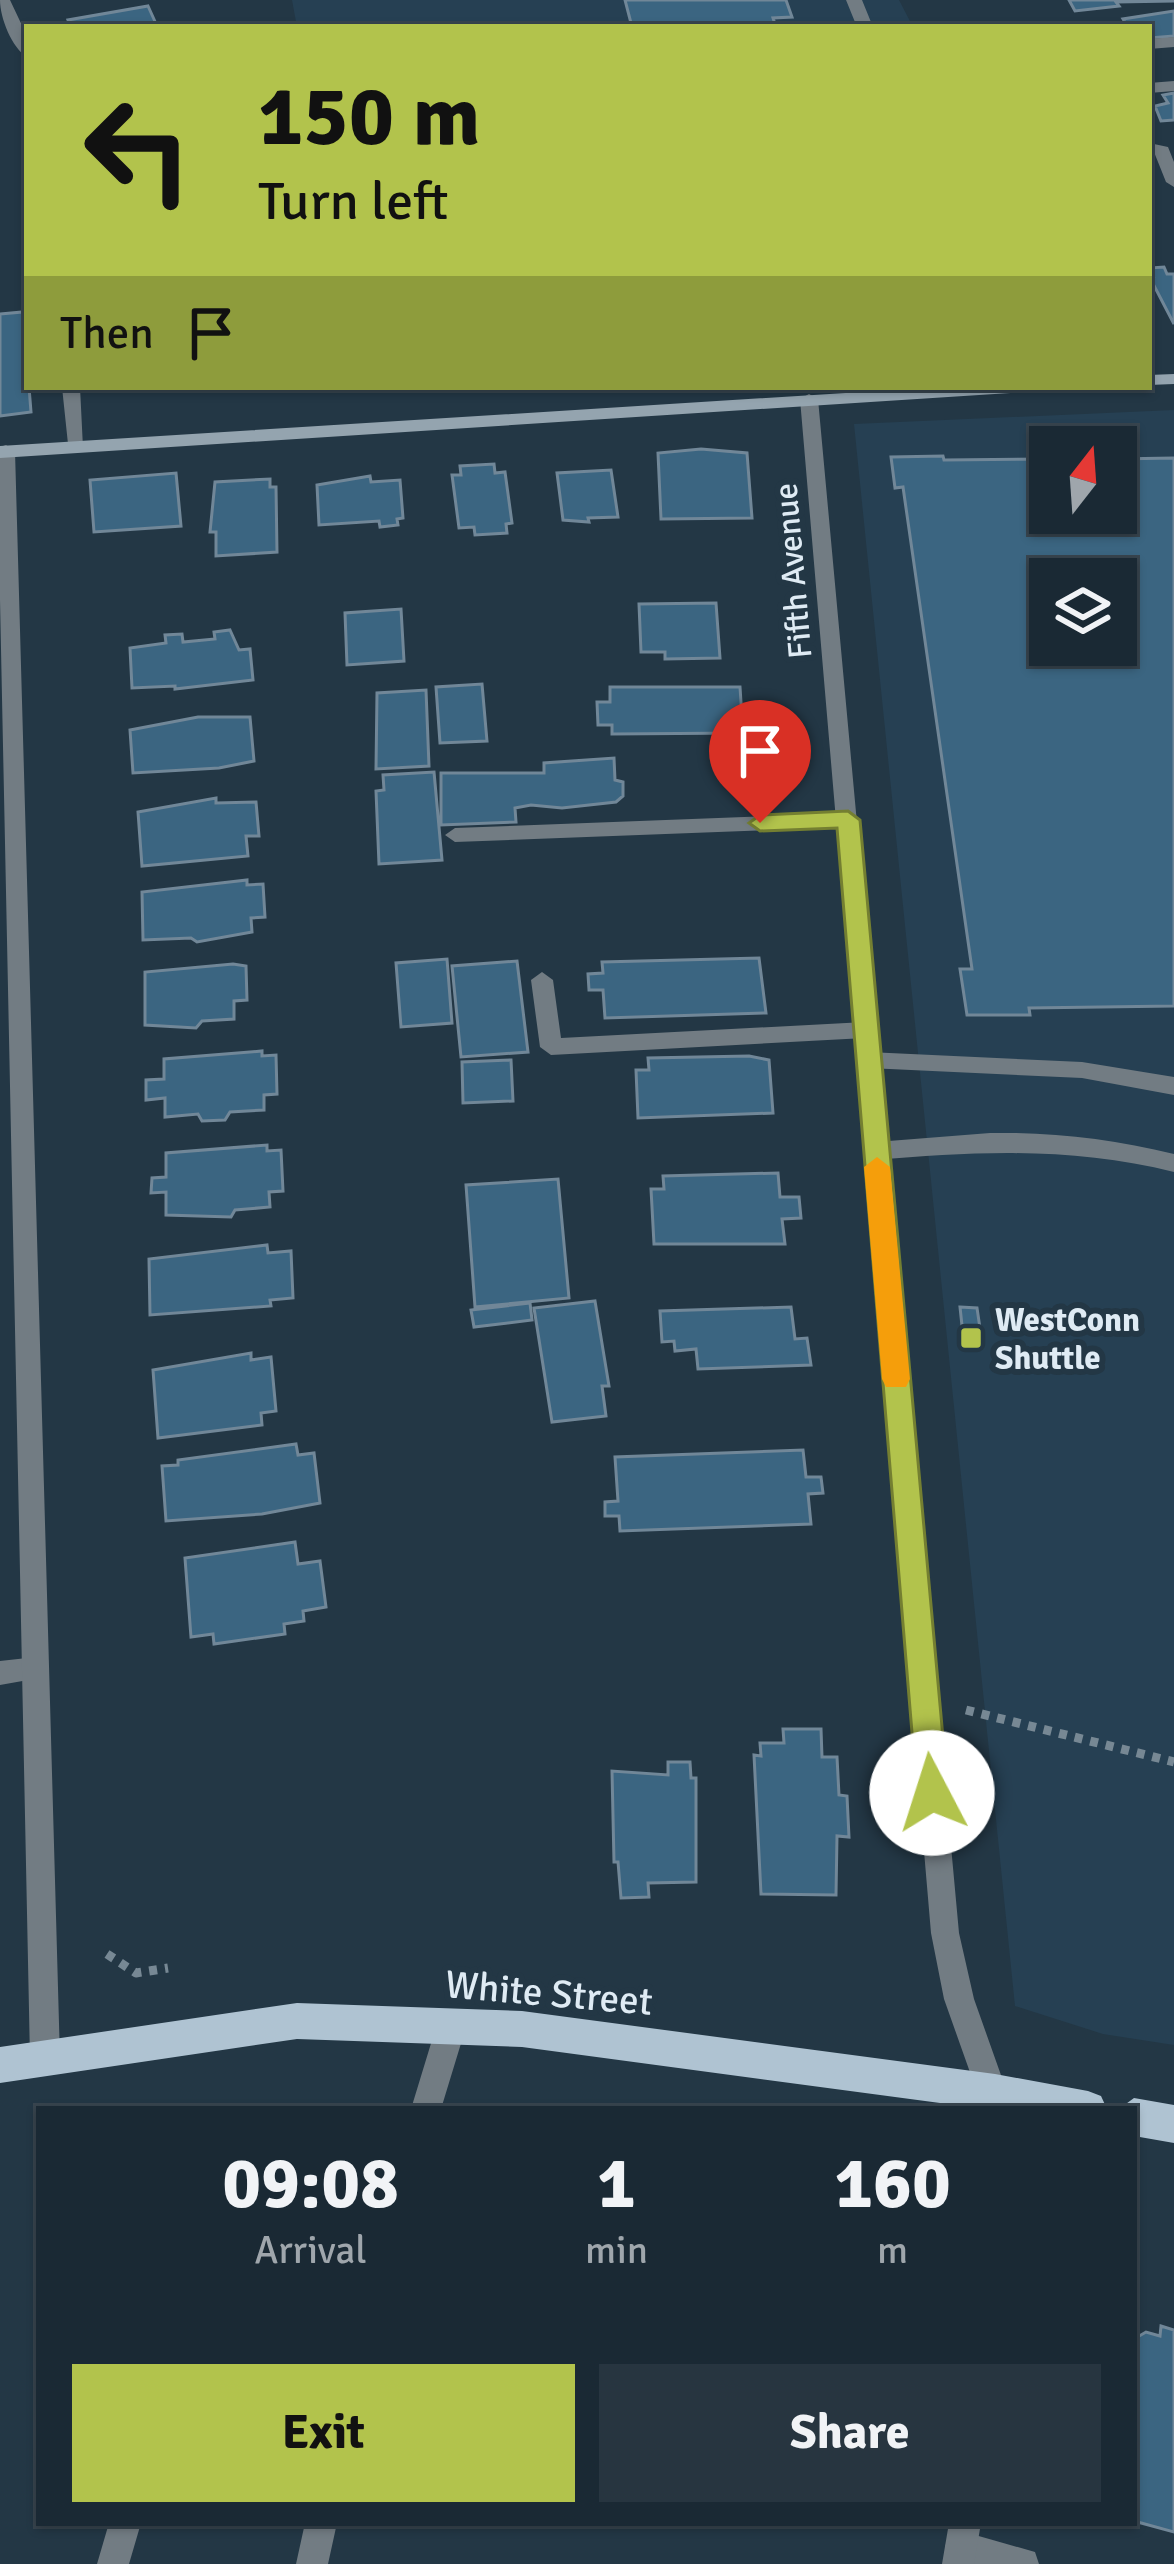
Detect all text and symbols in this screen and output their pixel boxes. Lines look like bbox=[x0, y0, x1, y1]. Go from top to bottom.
text: 150 m bbox=[258, 65, 480, 169]
icon: left bbox=[60, 72, 216, 228]
text: Turn left bbox=[258, 168, 448, 235]
icon: arrive bbox=[178, 300, 244, 366]
text: Then bbox=[60, 306, 154, 361]
north arrow bbox=[1029, 426, 1137, 534]
map controls bbox=[1029, 426, 1137, 666]
street label: Fifth Avenue bbox=[765, 481, 822, 660]
button: layers bbox=[1029, 558, 1137, 666]
pin bbox=[709, 700, 811, 823]
icon: arrive bbox=[727, 718, 793, 784]
place label: WestConn Shuttle bbox=[995, 1300, 1140, 1379]
marker: WestConn Shuttle bbox=[958, 1325, 984, 1351]
position arrow bbox=[869, 1730, 995, 1856]
street label: White Street bbox=[443, 1960, 654, 2026]
text: 09:08 bbox=[222, 2139, 399, 2228]
text: 1 bbox=[597, 2139, 636, 2228]
text: 160 bbox=[834, 2139, 951, 2228]
text: Arrival bbox=[254, 2226, 367, 2274]
text: min bbox=[585, 2226, 648, 2274]
text: m bbox=[877, 2226, 908, 2274]
button: Exit bbox=[72, 2364, 575, 2502]
button: Share bbox=[599, 2364, 1101, 2502]

